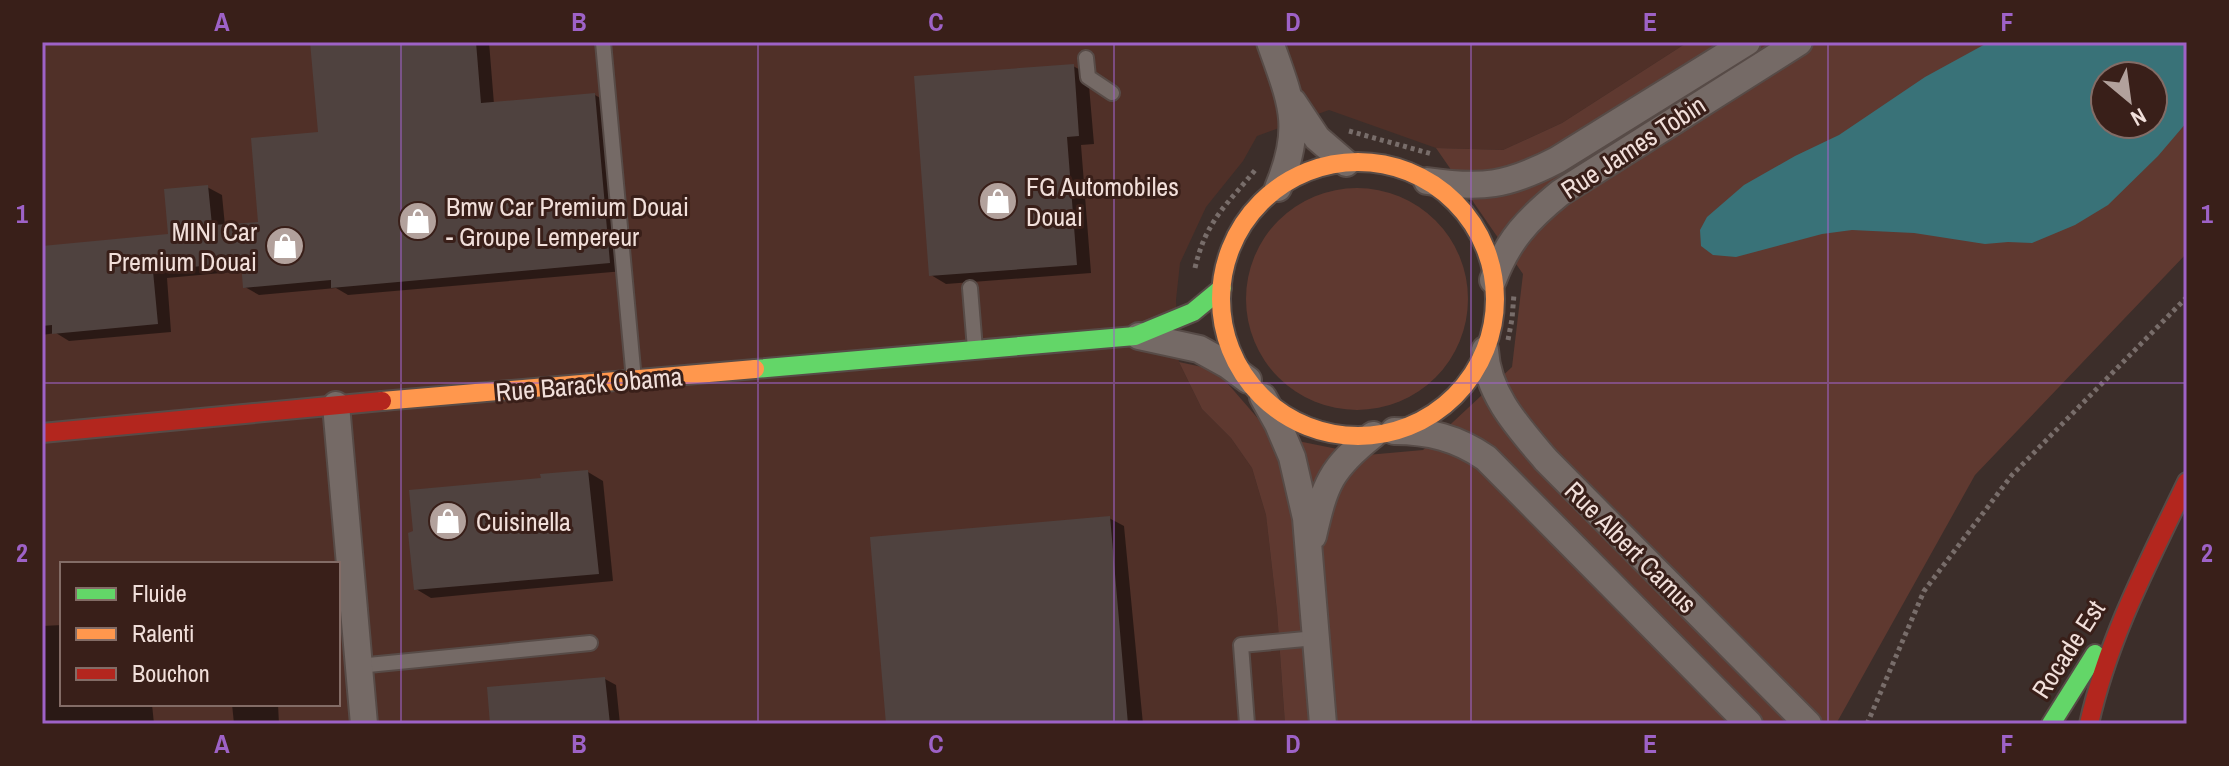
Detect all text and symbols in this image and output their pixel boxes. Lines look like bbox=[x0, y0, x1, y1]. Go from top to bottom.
text: A bbox=[214, 4, 230, 39]
text: B bbox=[571, 4, 587, 39]
text: C bbox=[928, 4, 944, 39]
text: D bbox=[1285, 4, 1301, 39]
text: E bbox=[1643, 4, 1657, 39]
text: F bbox=[2000, 4, 2014, 39]
north arrow bbox=[2089, 60, 2169, 140]
street label: Rue James Tobin bbox=[1554, 87, 1712, 207]
text: N bbox=[2126, 101, 2152, 134]
place label: FG Automobiles Douai bbox=[1026, 169, 1179, 234]
shop icon: FG Automobiles Douai bbox=[977, 180, 1019, 222]
place label: Bmw Car Premium Douai - Groupe Lempereur bbox=[446, 189, 689, 254]
text: 1 bbox=[16, 196, 28, 231]
text: 1 bbox=[2201, 196, 2213, 231]
shop icon: Bmw Car Premium Douai - Groupe Lempereur bbox=[397, 200, 439, 242]
place label: MINI Car Premium Douai bbox=[108, 214, 257, 279]
shop icon: MINI Car Premium Douai bbox=[264, 225, 306, 267]
street label: Rue Barack Obama bbox=[494, 358, 684, 410]
street label: Rue Albert Camus bbox=[1557, 473, 1705, 621]
shop icon: Cuisinella bbox=[427, 500, 469, 542]
place label: Cuisinella bbox=[476, 504, 571, 539]
text: 2 bbox=[16, 535, 28, 570]
text: 2 bbox=[2201, 535, 2213, 570]
legend bbox=[60, 562, 340, 706]
text: Fluide bbox=[132, 577, 187, 609]
street label: Rocade Est bbox=[2023, 593, 2113, 705]
text: Ralenti bbox=[132, 617, 194, 649]
text: Bouchon bbox=[132, 657, 210, 689]
text: A bbox=[214, 726, 230, 761]
text: B bbox=[571, 726, 587, 761]
text: C bbox=[928, 726, 944, 761]
text: D bbox=[1285, 726, 1301, 761]
text: E bbox=[1643, 726, 1657, 761]
text: F bbox=[2000, 726, 2014, 761]

